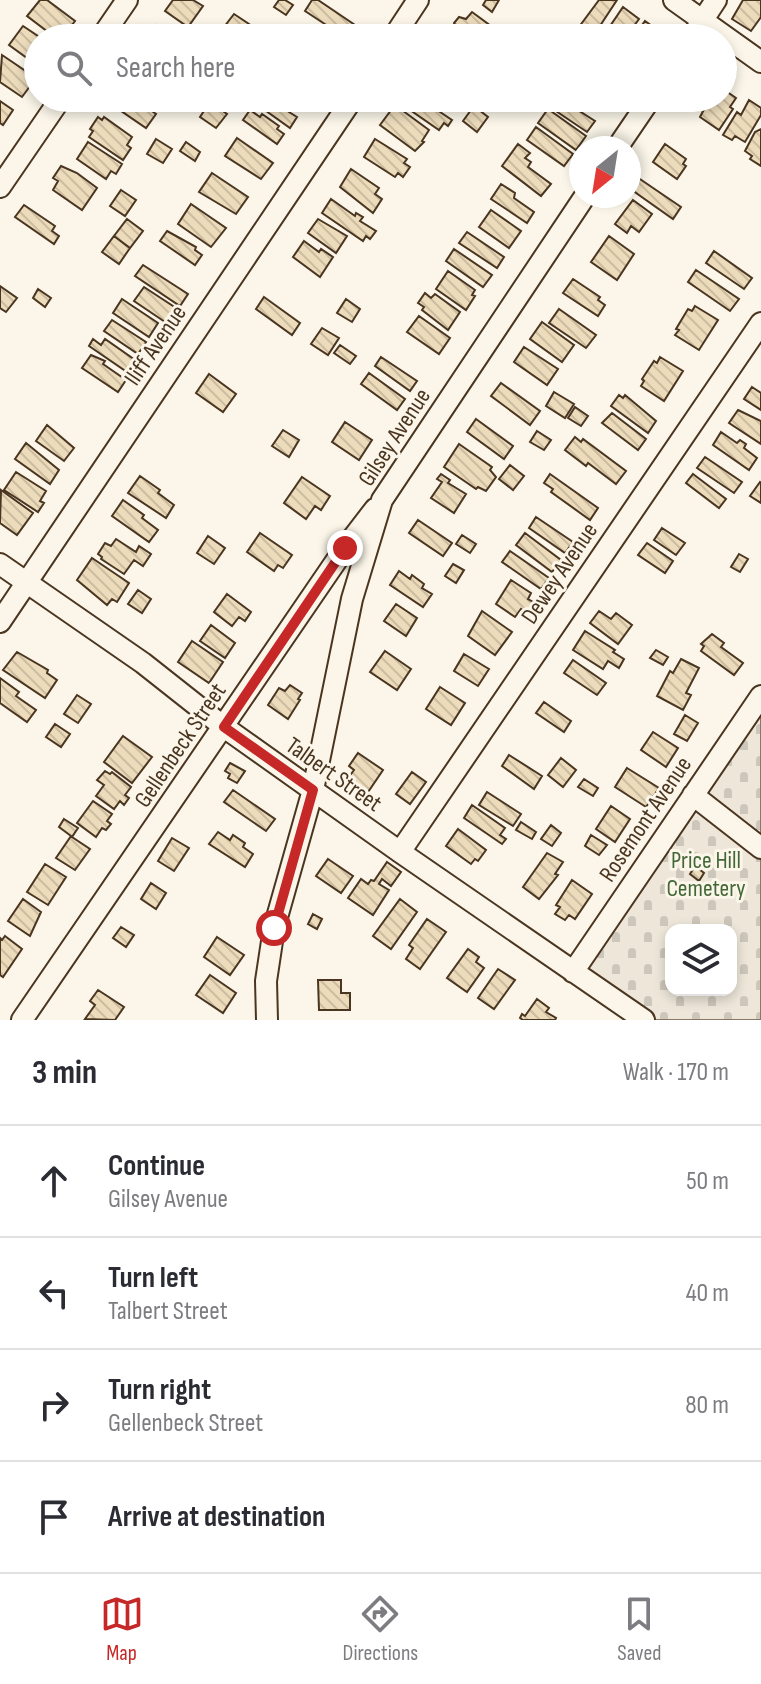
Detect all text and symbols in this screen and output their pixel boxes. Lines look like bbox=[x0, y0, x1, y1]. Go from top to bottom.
search box bbox=[24, 24, 737, 112]
icon: search bbox=[52, 46, 96, 90]
text: Search here bbox=[116, 50, 235, 86]
north arrow bbox=[569, 136, 641, 208]
street label: Iliff Avenue bbox=[118, 300, 193, 391]
street label: Gilsey Avenue bbox=[352, 383, 437, 492]
street label: Dewey Avenue bbox=[515, 517, 604, 629]
route end bbox=[327, 530, 363, 566]
street label: Gellenbeck Street bbox=[128, 678, 233, 813]
street label: Talbert Street bbox=[280, 731, 387, 818]
street label: Rosemont Avenue bbox=[593, 751, 698, 887]
park label: Price Hill Cemetery bbox=[666, 846, 746, 903]
route start bbox=[256, 910, 292, 946]
map controls bbox=[665, 924, 737, 996]
button: layers bbox=[665, 924, 737, 996]
text: 3 min bbox=[32, 1052, 97, 1093]
text: Walk · 170 m bbox=[623, 1057, 729, 1088]
text: Continue bbox=[108, 1148, 205, 1184]
icon: ahead bbox=[32, 1159, 76, 1203]
text: 50 m bbox=[686, 1166, 729, 1197]
text: Gilsey Avenue bbox=[108, 1184, 228, 1215]
text: Turn left bbox=[108, 1260, 198, 1296]
icon: left bbox=[32, 1271, 76, 1315]
text: 40 m bbox=[686, 1278, 729, 1309]
text: Talbert Street bbox=[108, 1296, 228, 1327]
text: Turn right bbox=[108, 1372, 211, 1408]
icon: right bbox=[32, 1383, 76, 1427]
text: 80 m bbox=[685, 1390, 729, 1421]
text: Gellenbeck Street bbox=[108, 1408, 263, 1439]
icon: arrive bbox=[32, 1495, 76, 1539]
text: Arrive at destination bbox=[108, 1499, 325, 1535]
tab: Map bbox=[100, 1592, 144, 1667]
tab: Directions bbox=[343, 1592, 418, 1667]
tab: Saved bbox=[617, 1592, 661, 1667]

